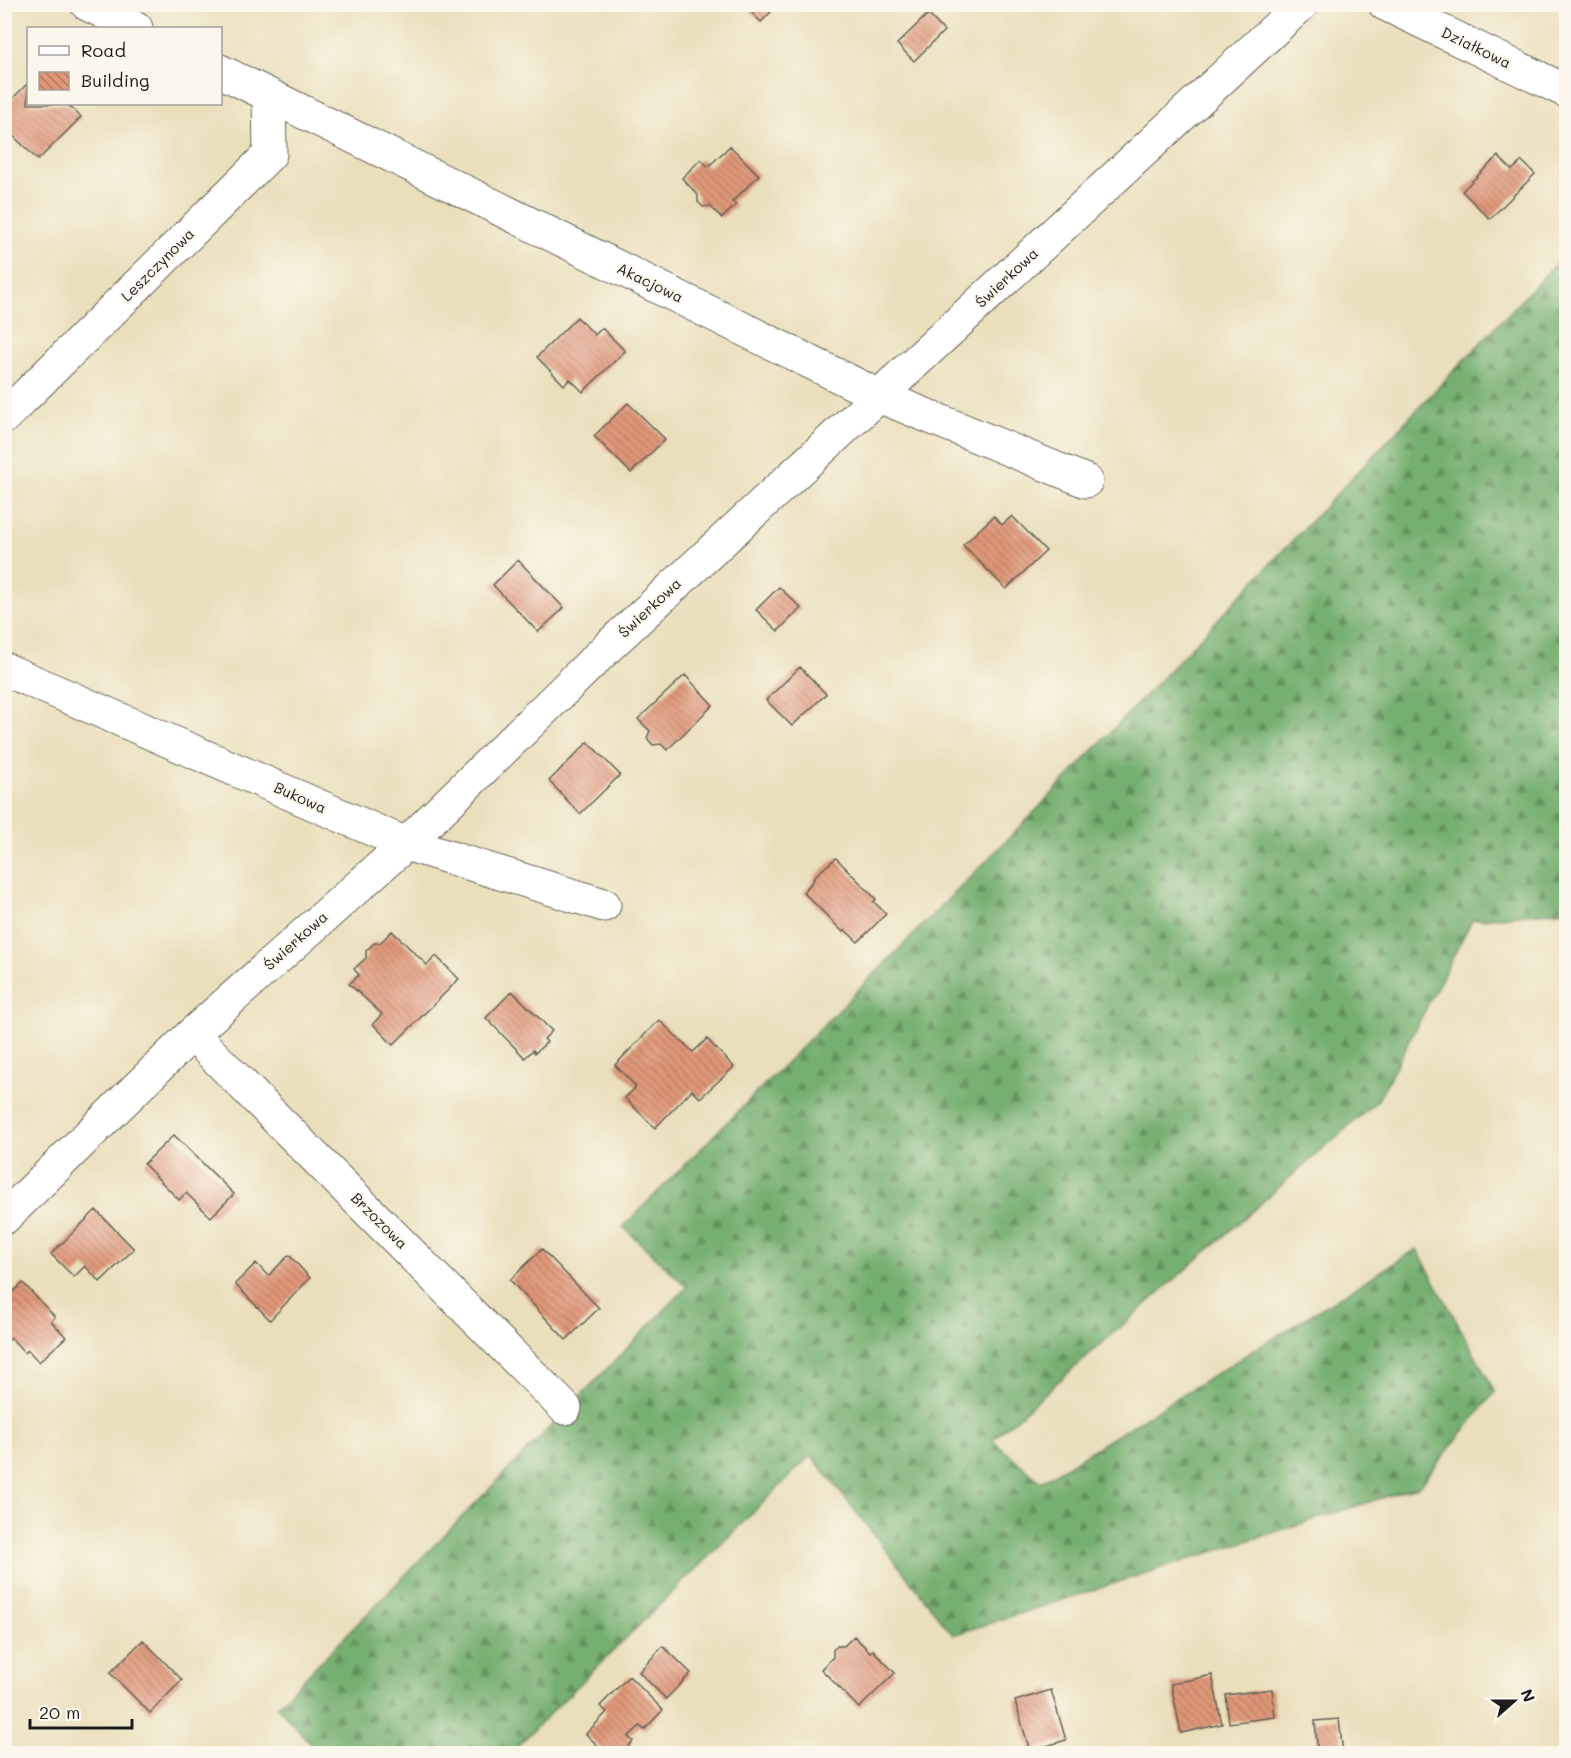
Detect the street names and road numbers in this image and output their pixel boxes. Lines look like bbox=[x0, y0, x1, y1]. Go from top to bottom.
street label: Działkowa bbox=[1438, 22, 1515, 73]
street label: Leszczynowa bbox=[116, 223, 198, 305]
street label: Świerkowa bbox=[970, 243, 1042, 312]
street label: Akacjowa bbox=[614, 257, 687, 307]
street label: Świerkowa bbox=[613, 573, 685, 642]
street label: Bukowa bbox=[271, 777, 330, 817]
street label: Świerkowa bbox=[259, 906, 332, 974]
street label: Brzozowa bbox=[347, 1188, 412, 1253]

